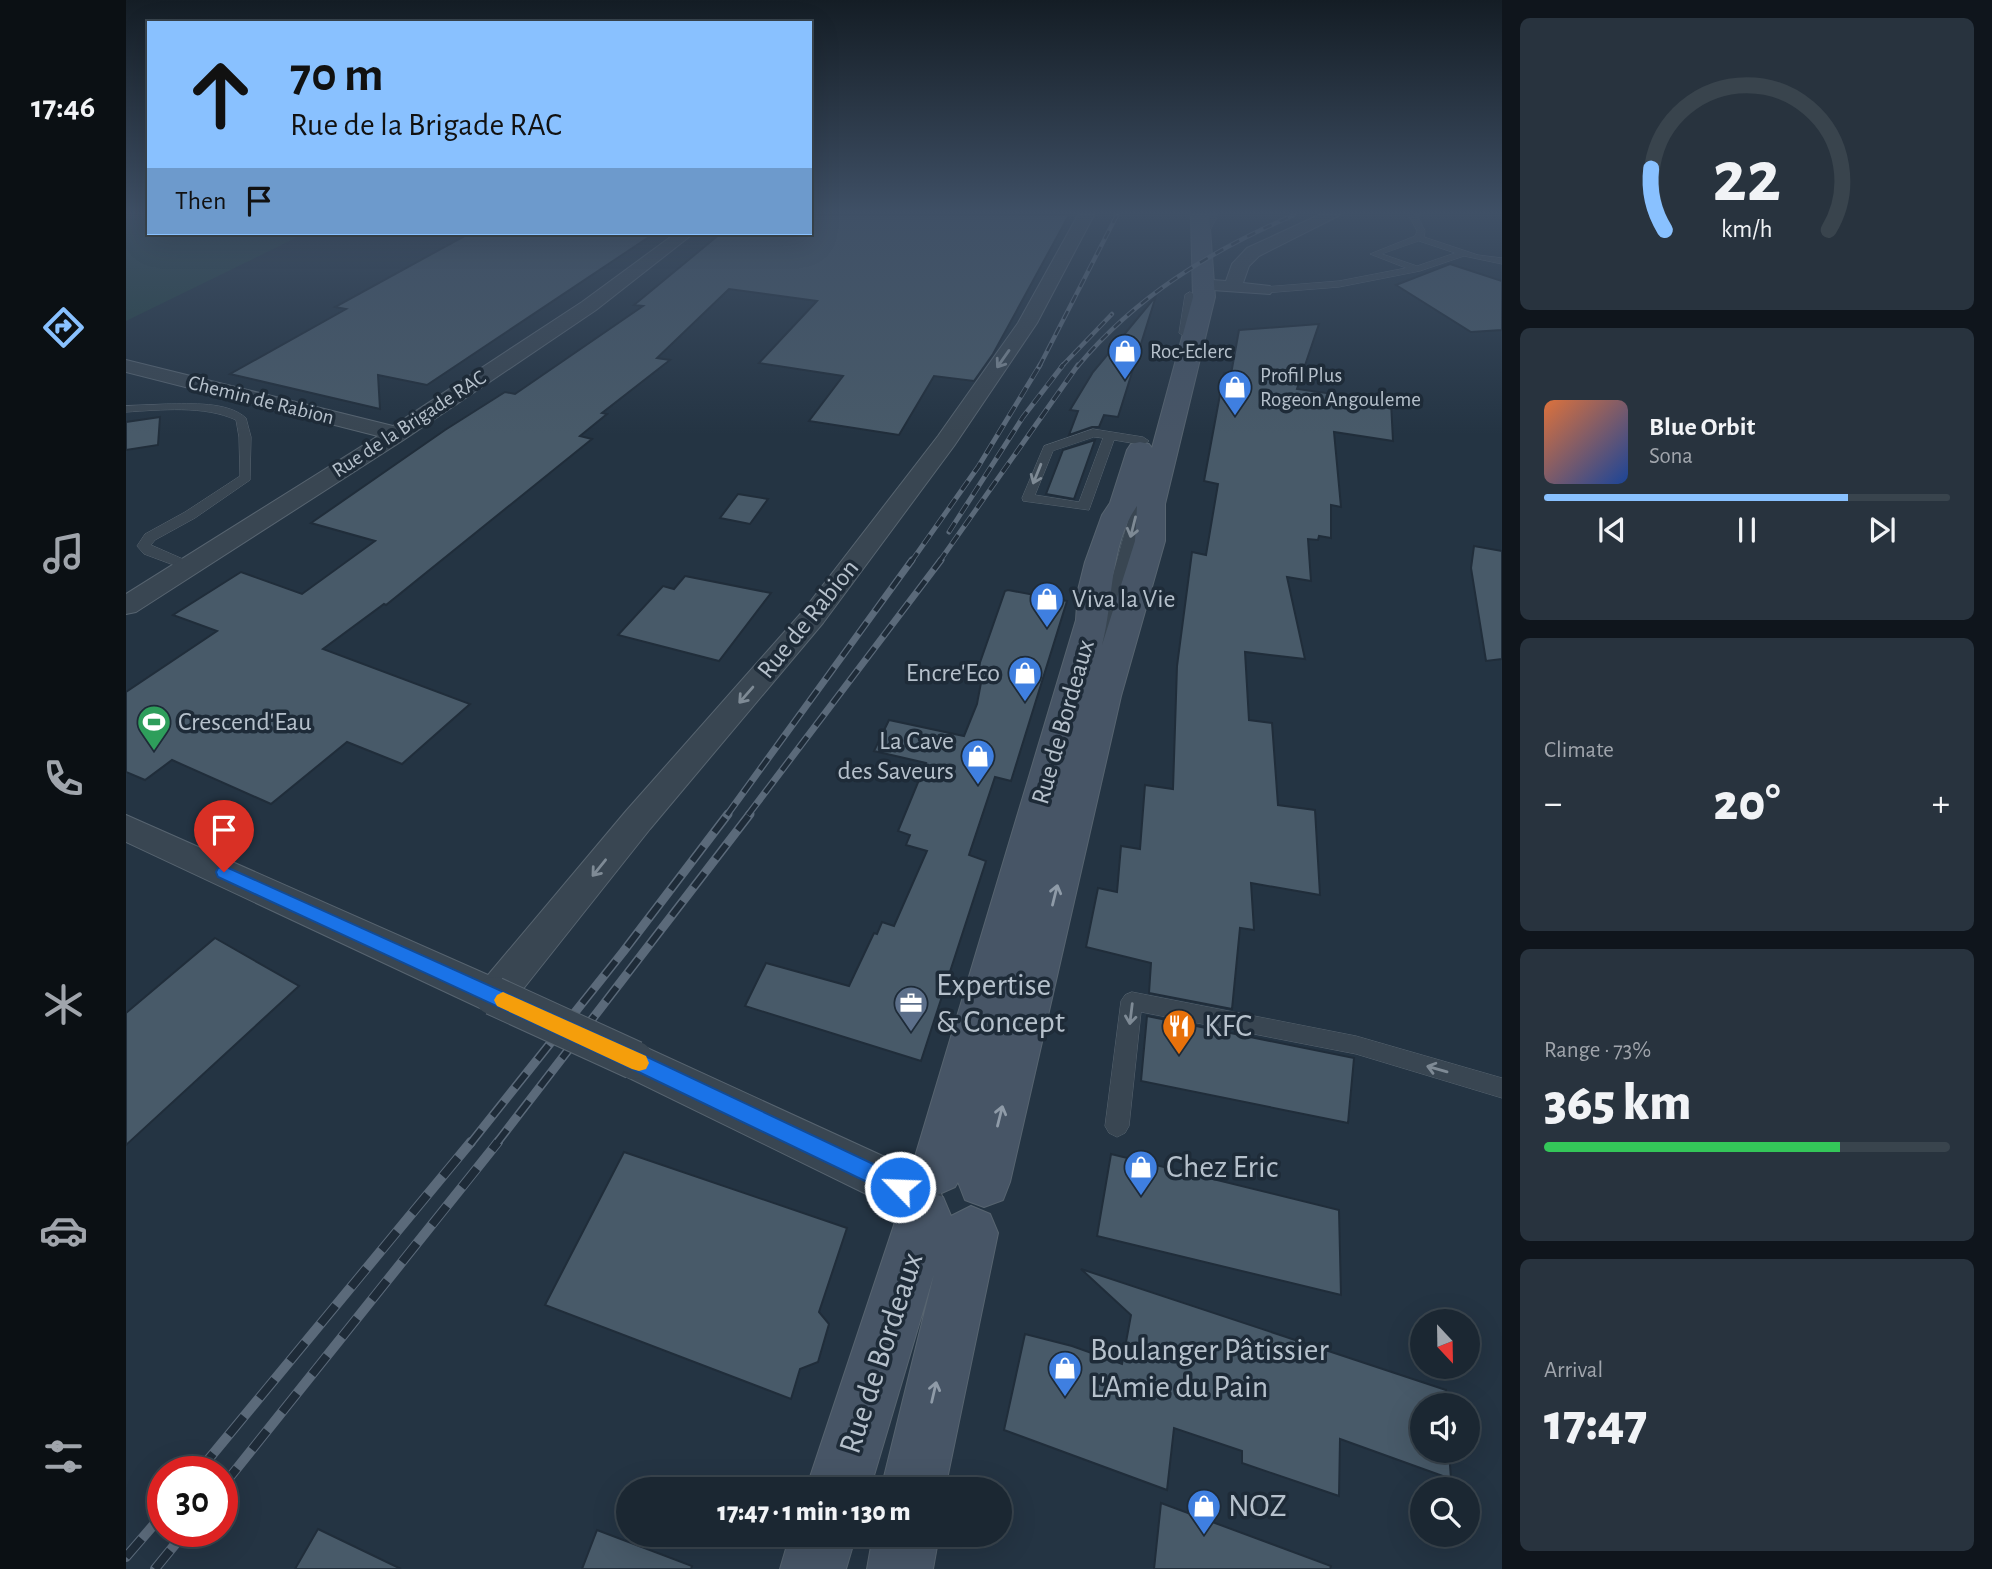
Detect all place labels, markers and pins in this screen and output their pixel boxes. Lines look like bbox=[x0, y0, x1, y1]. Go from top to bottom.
shop icon: Roc-Eclerc bbox=[1106, 332, 1144, 381]
place label: Roc-Eclerc bbox=[1150, 341, 1232, 362]
place label: Profil Plus Rogeon Angouleme bbox=[1260, 365, 1421, 410]
shop icon: Profil Plus Rogeon Angouleme bbox=[1216, 368, 1254, 417]
shop icon: Viva la Vie bbox=[1028, 580, 1066, 629]
place label: Viva la Vie bbox=[1072, 586, 1175, 612]
shop icon: Encre'Eco bbox=[1006, 654, 1044, 703]
place label: Encre'Eco bbox=[906, 660, 1000, 686]
sports icon: Crescend'Eau bbox=[135, 703, 173, 752]
place label: Crescend'Eau bbox=[178, 709, 311, 735]
place label: La Cave des Saveurs bbox=[838, 728, 954, 784]
shop icon: La Cave des Saveurs bbox=[959, 737, 997, 786]
pin bbox=[194, 800, 254, 872]
place label: Expertise & Concept bbox=[936, 969, 1065, 1038]
office icon: Expertise & Concept bbox=[892, 984, 930, 1033]
restaurant icon: KFC bbox=[1160, 1007, 1198, 1056]
place label: KFC bbox=[1204, 1010, 1252, 1042]
shop icon: Chez Eric bbox=[1122, 1148, 1160, 1197]
place label: Chez Eric bbox=[1166, 1151, 1278, 1183]
place label: Boulanger Pâtissier L'Amie du Pain bbox=[1090, 1334, 1329, 1403]
shop icon: Boulanger Pâtissier L'Amie du Pain bbox=[1046, 1349, 1084, 1398]
shop icon: NOZ bbox=[1185, 1487, 1223, 1536]
place label: NOZ bbox=[1228, 1490, 1287, 1522]

